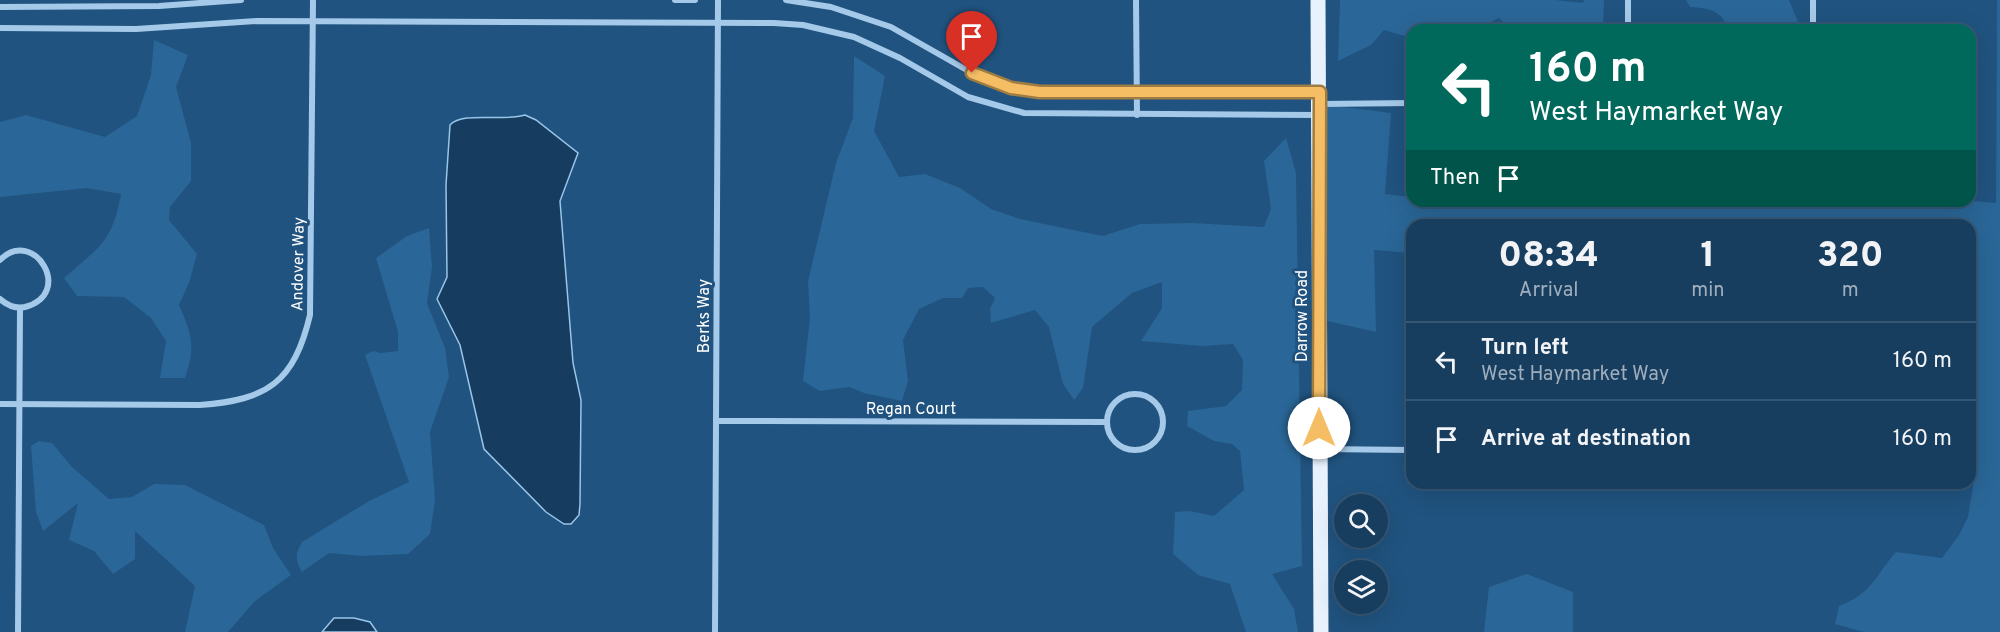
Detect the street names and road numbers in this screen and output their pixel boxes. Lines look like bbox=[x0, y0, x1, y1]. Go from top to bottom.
street label: Andover Way bbox=[288, 217, 310, 311]
street label: Darrow Road bbox=[1293, 270, 1313, 362]
street label: Berks Way bbox=[695, 279, 715, 353]
street label: Regan Court bbox=[866, 400, 956, 420]

